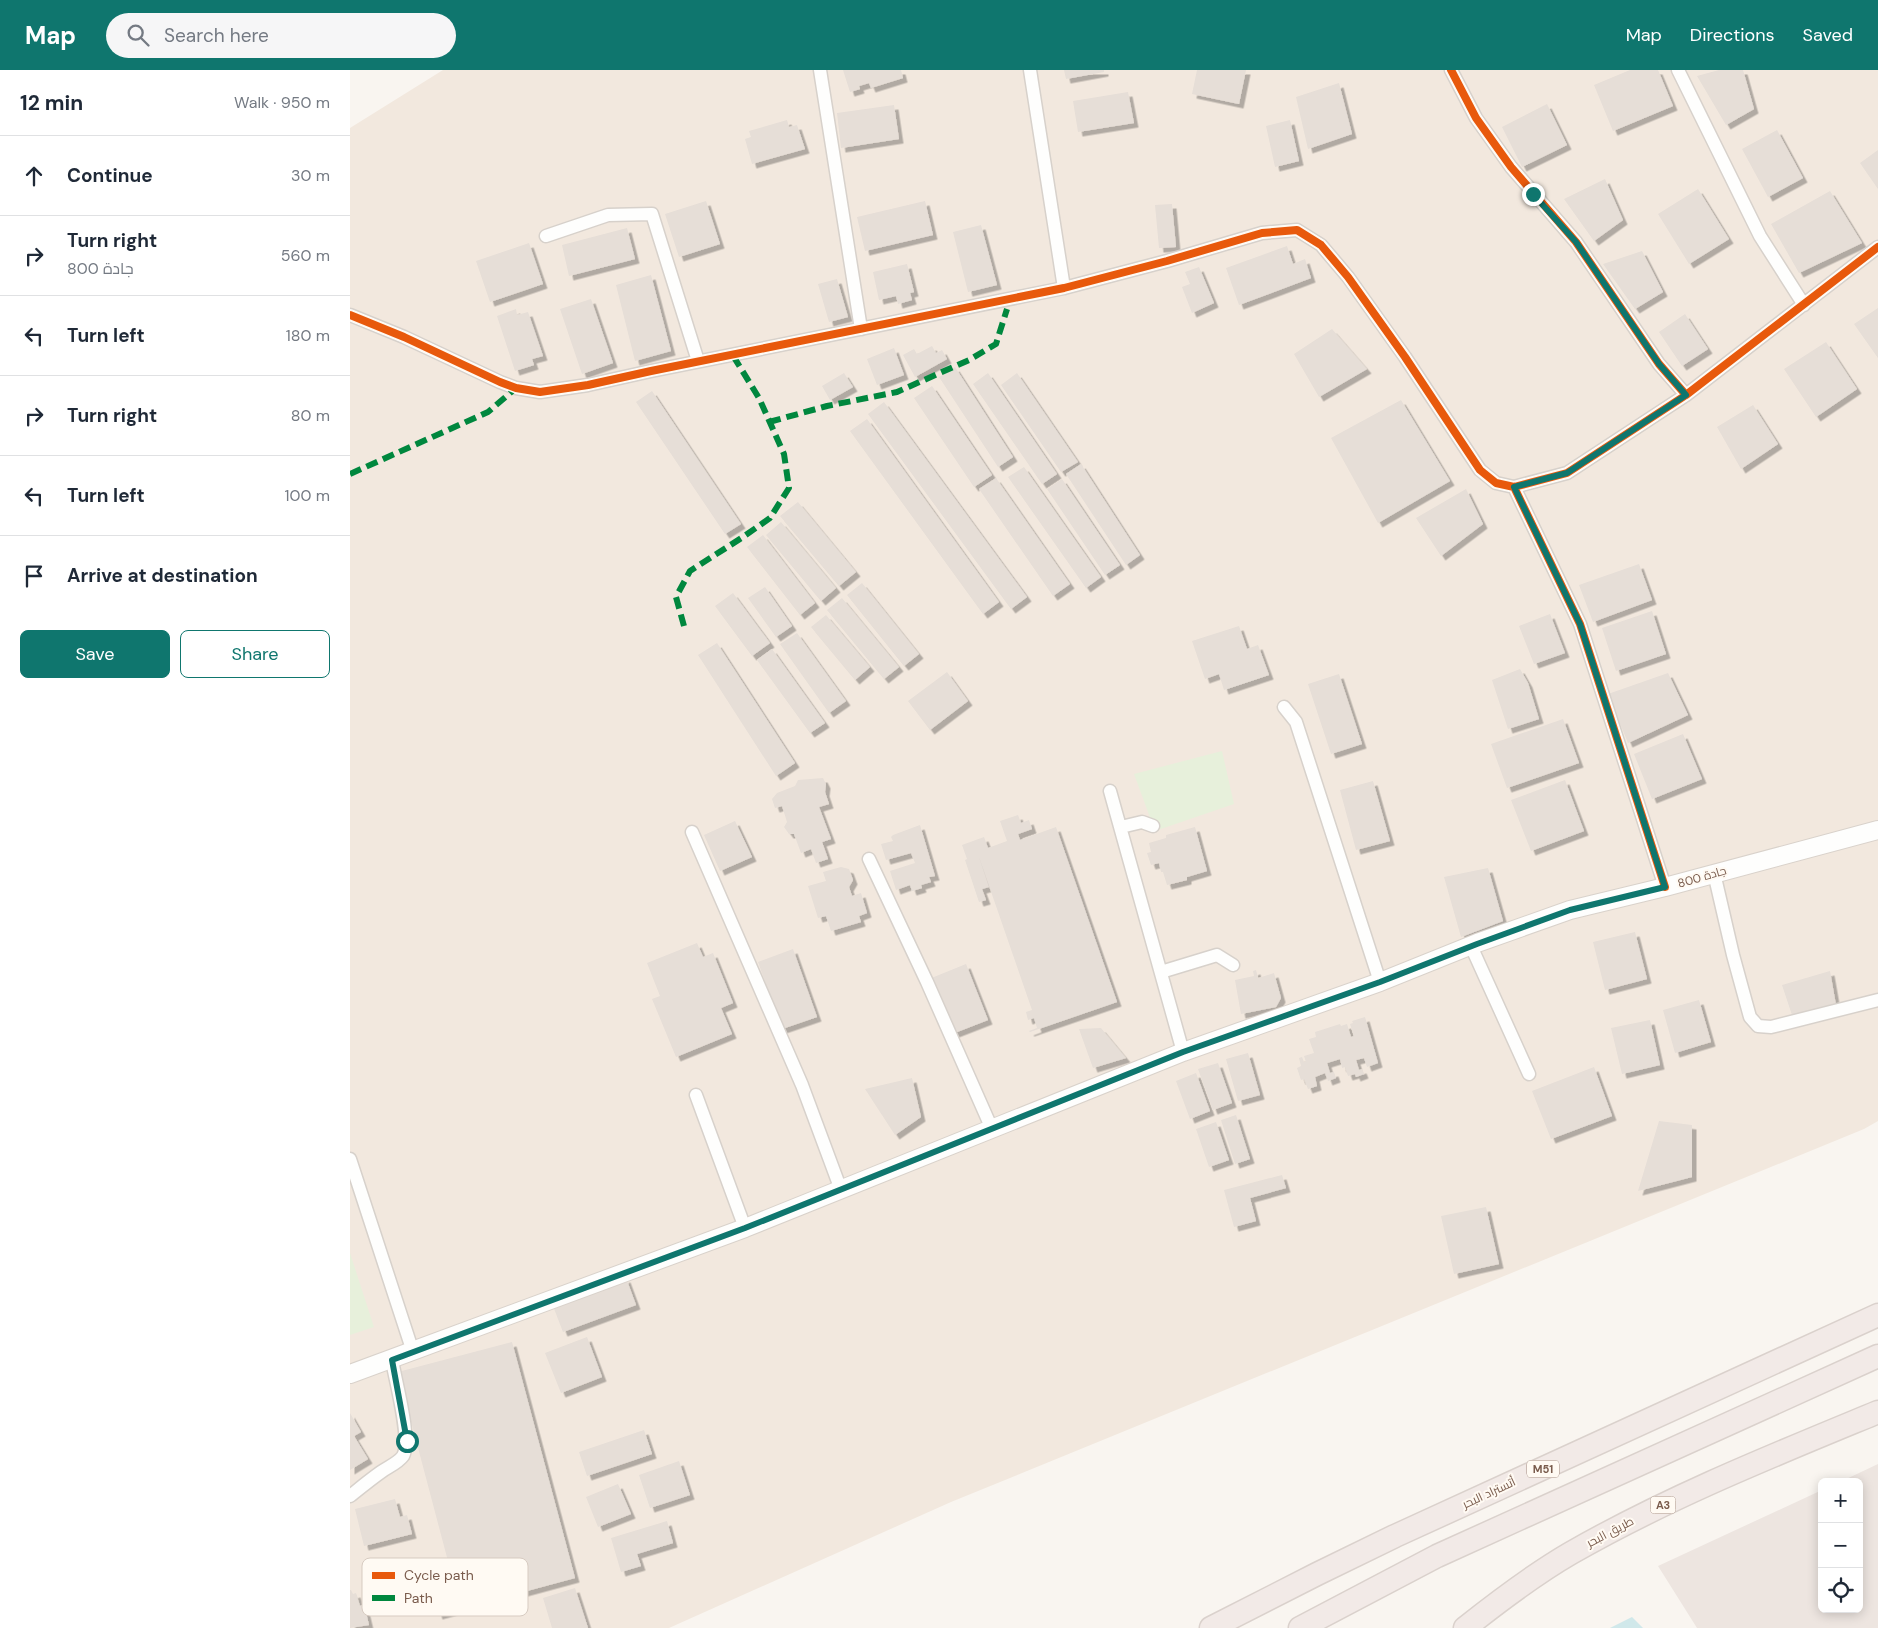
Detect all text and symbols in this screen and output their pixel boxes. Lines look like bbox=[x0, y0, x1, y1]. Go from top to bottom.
search box bbox=[106, 13, 456, 58]
text: Map bbox=[25, 20, 76, 51]
icon: search bbox=[124, 21, 152, 49]
text: Search here bbox=[164, 23, 269, 48]
text: Map bbox=[1626, 23, 1662, 47]
text: Directions bbox=[1690, 23, 1775, 47]
text: Saved bbox=[1803, 23, 1853, 47]
text: 12 min bbox=[20, 89, 83, 117]
text: Walk · 950 m bbox=[234, 92, 330, 113]
icon: ahead bbox=[20, 162, 48, 190]
text: Continue bbox=[67, 163, 153, 188]
text: 30 m bbox=[291, 165, 330, 186]
route end bbox=[1522, 183, 1545, 206]
text: Turn right bbox=[67, 228, 157, 253]
icon: right bbox=[20, 242, 48, 270]
text: 560 m bbox=[281, 245, 330, 266]
text: جادة 800 bbox=[67, 258, 134, 279]
icon: left bbox=[20, 322, 48, 350]
text: Turn left bbox=[67, 323, 145, 348]
text: 180 m bbox=[286, 325, 330, 346]
icon: right bbox=[20, 402, 48, 430]
text: Turn right bbox=[67, 403, 157, 428]
text: 80 m bbox=[291, 405, 330, 426]
icon: left bbox=[20, 482, 48, 510]
text: Turn left bbox=[67, 483, 145, 508]
text: 100 m bbox=[285, 485, 330, 506]
icon: arrive bbox=[20, 562, 48, 590]
text: Arrive at destination bbox=[67, 563, 258, 588]
button: Save bbox=[20, 630, 170, 678]
button: Share bbox=[180, 630, 330, 678]
street label: جادة 800 bbox=[1676, 862, 1728, 892]
route start bbox=[396, 1430, 419, 1453]
road number: M51 bbox=[1527, 1460, 1559, 1478]
street label: أتستراد البحر bbox=[1459, 1474, 1518, 1513]
map controls bbox=[1818, 1478, 1863, 1613]
button: + bbox=[1818, 1478, 1863, 1523]
road number: A3 bbox=[1650, 1496, 1676, 1514]
street label: طريق البحر bbox=[1583, 1513, 1637, 1552]
button: − bbox=[1818, 1523, 1863, 1568]
legend bbox=[362, 1558, 528, 1616]
text: Cycle path bbox=[404, 1566, 474, 1584]
button: locate bbox=[1818, 1568, 1863, 1613]
text: Path bbox=[404, 1589, 433, 1607]

